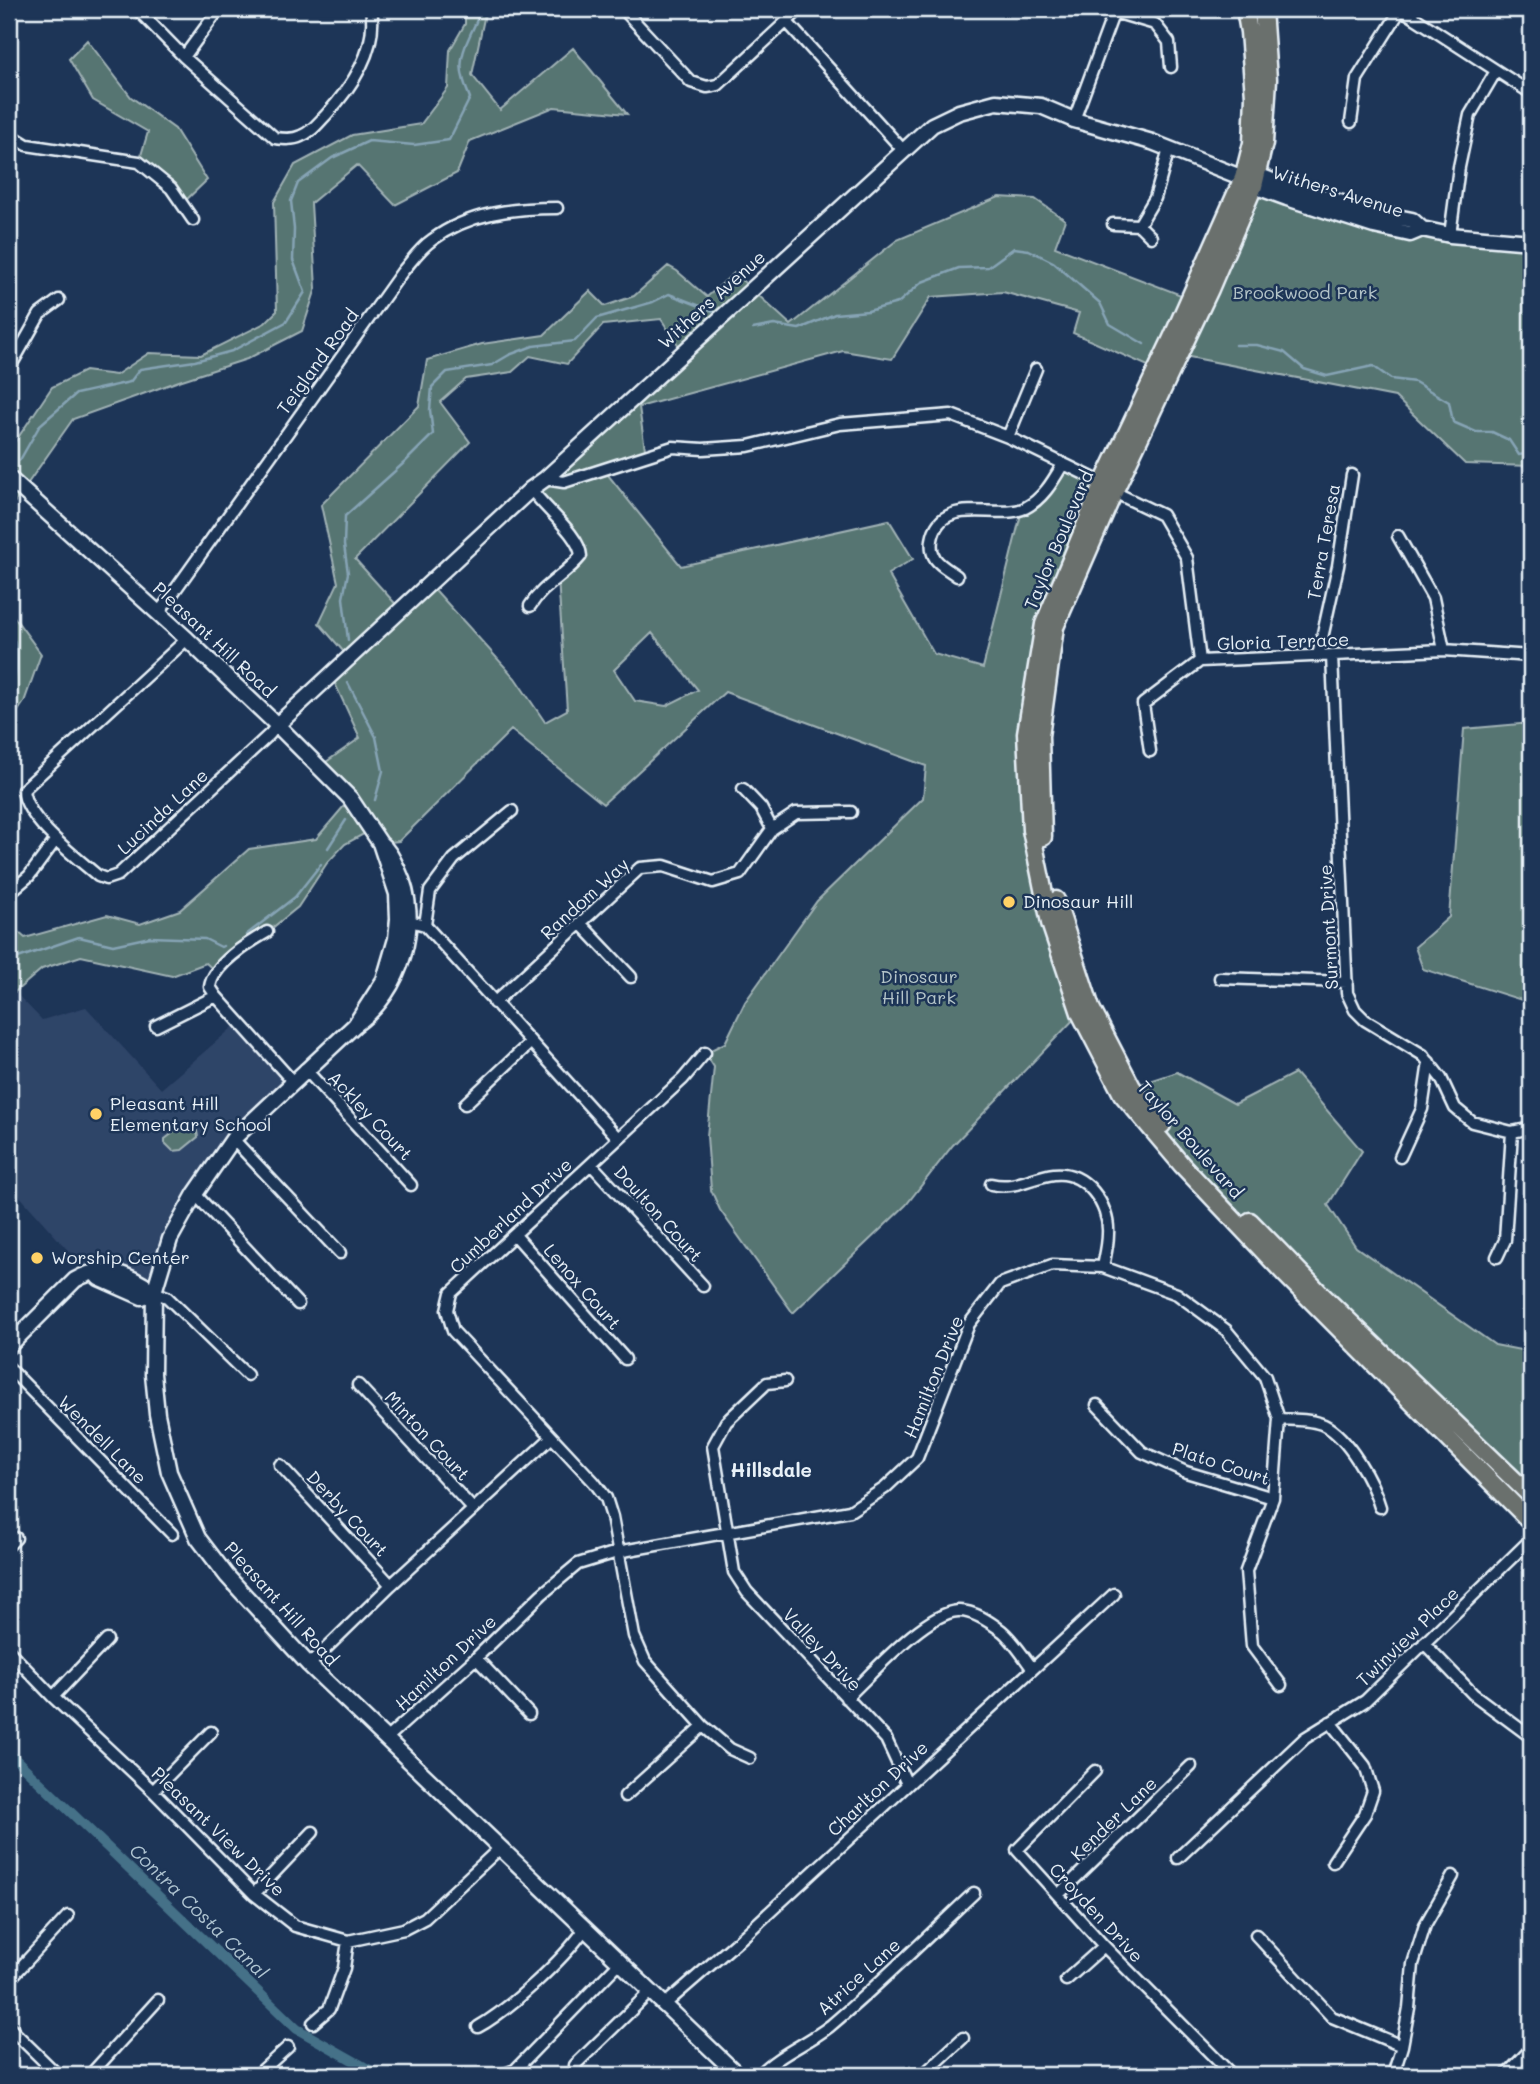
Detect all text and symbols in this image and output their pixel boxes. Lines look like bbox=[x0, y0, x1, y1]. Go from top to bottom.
street label: Withers Avenue bbox=[1270, 160, 1407, 222]
street label: Withers Avenue bbox=[653, 245, 770, 354]
park label: Brookwood Park bbox=[1233, 280, 1377, 304]
street label: Teigland Road bbox=[271, 304, 364, 419]
street label: Taylor Boulevard bbox=[1018, 466, 1098, 613]
street label: Terra Teresa bbox=[1301, 482, 1345, 602]
street label: Pleasant Hill Road bbox=[148, 576, 281, 702]
street label: Gloria Terrace bbox=[1216, 627, 1349, 655]
street label: Lucinda Lane bbox=[112, 763, 213, 859]
street label: Random Way bbox=[535, 852, 634, 944]
street label: Surmont Drive bbox=[1313, 864, 1343, 990]
place label: Dinosaur Hill bbox=[1023, 889, 1134, 913]
marker: Dinosaur Hill bbox=[1001, 894, 1017, 910]
park label: Dinosaur Hill Park bbox=[880, 964, 958, 1009]
street label: Ackley Court bbox=[323, 1066, 418, 1165]
street label: Taylor Boulevard bbox=[1133, 1075, 1249, 1204]
place label: Pleasant Hill Elementary School bbox=[110, 1091, 272, 1136]
marker: Pleasant Hill Elementary School bbox=[88, 1106, 104, 1122]
street label: Cumberland Drive bbox=[444, 1152, 577, 1278]
street label: Doulton Court bbox=[609, 1160, 708, 1267]
street label: Lenox Court bbox=[539, 1238, 627, 1334]
place label: Worship Center bbox=[51, 1245, 190, 1269]
marker: Worship Center bbox=[29, 1250, 45, 1266]
street label: Hamilton Drive bbox=[898, 1312, 969, 1442]
street label: Minton Court bbox=[380, 1385, 476, 1485]
street label: Wendell Lane bbox=[53, 1390, 152, 1489]
street label: Plato Court bbox=[1169, 1436, 1273, 1490]
district label: Hillsdale bbox=[730, 1457, 812, 1482]
street label: Derby Court bbox=[302, 1465, 394, 1562]
street label: Pleasant Hill Road bbox=[219, 1536, 344, 1671]
street label: Twinview Place bbox=[1351, 1581, 1464, 1691]
street label: Valley Drive bbox=[778, 1602, 868, 1696]
street label: Hamilton Drive bbox=[389, 1609, 501, 1715]
street label: Charlton Drive bbox=[822, 1735, 933, 1841]
street label: Pleasant View Drive bbox=[147, 1761, 291, 1901]
street label: Kender Lane bbox=[1065, 1771, 1162, 1866]
water label: Contra Costa Canal bbox=[124, 1838, 274, 1984]
street label: Croyden Drive bbox=[1044, 1857, 1149, 1967]
street label: Atrice Lane bbox=[812, 1932, 905, 2020]

